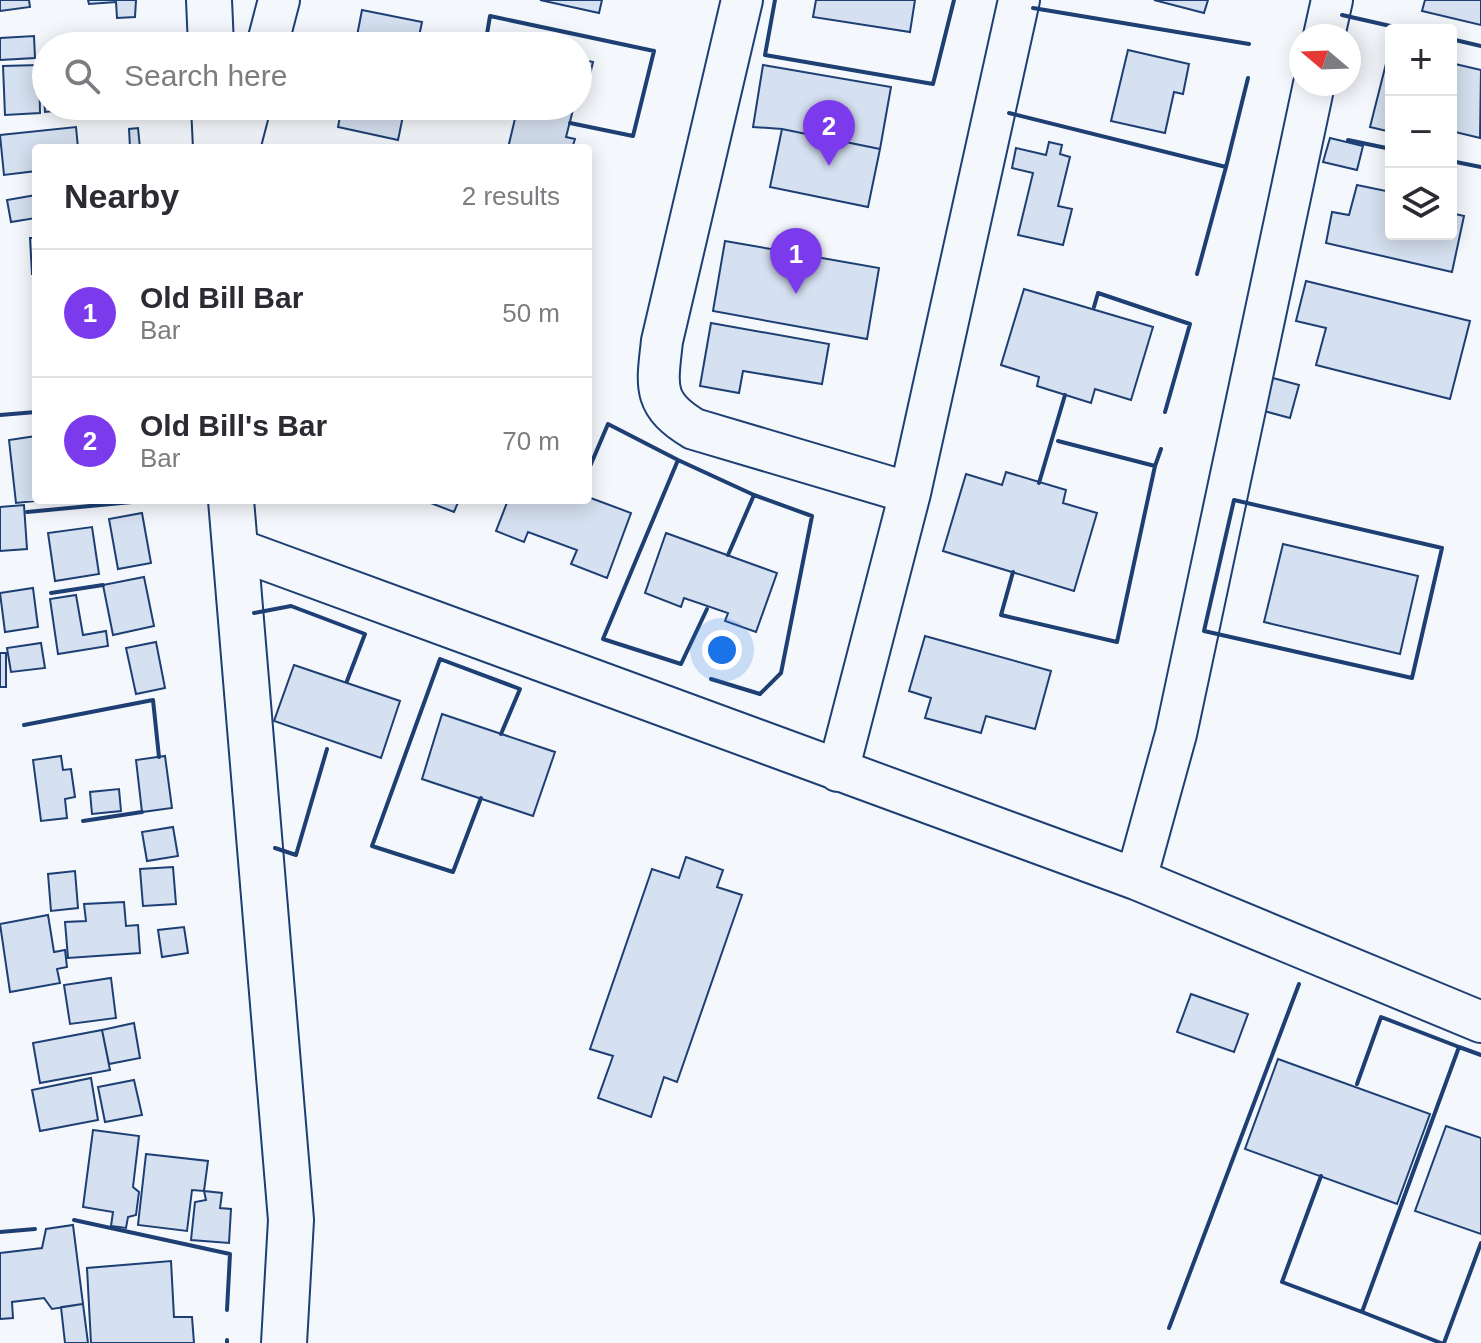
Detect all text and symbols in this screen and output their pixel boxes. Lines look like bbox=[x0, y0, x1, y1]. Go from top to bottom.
north arrow bbox=[1289, 24, 1361, 96]
map controls bbox=[1385, 24, 1457, 240]
button: + bbox=[1385, 24, 1457, 96]
search box bbox=[32, 32, 592, 120]
icon: search bbox=[60, 54, 104, 98]
text: Search here bbox=[124, 59, 287, 92]
button: − bbox=[1385, 96, 1457, 168]
pin: 2 bbox=[803, 100, 855, 166]
button: layers bbox=[1385, 168, 1457, 240]
text: Nearby bbox=[64, 177, 179, 215]
text: 2 results bbox=[462, 181, 560, 211]
pin: 1 bbox=[770, 228, 822, 294]
text: Old Bill Bar bbox=[140, 281, 303, 314]
text: 1 bbox=[83, 298, 97, 328]
text: 50 m bbox=[502, 298, 560, 328]
text: Bar bbox=[140, 315, 180, 345]
text: Old Bill's Bar bbox=[140, 409, 327, 442]
text: 2 bbox=[83, 426, 97, 456]
text: 70 m bbox=[502, 426, 560, 456]
text: Bar bbox=[140, 443, 180, 473]
your location bbox=[702, 630, 742, 670]

